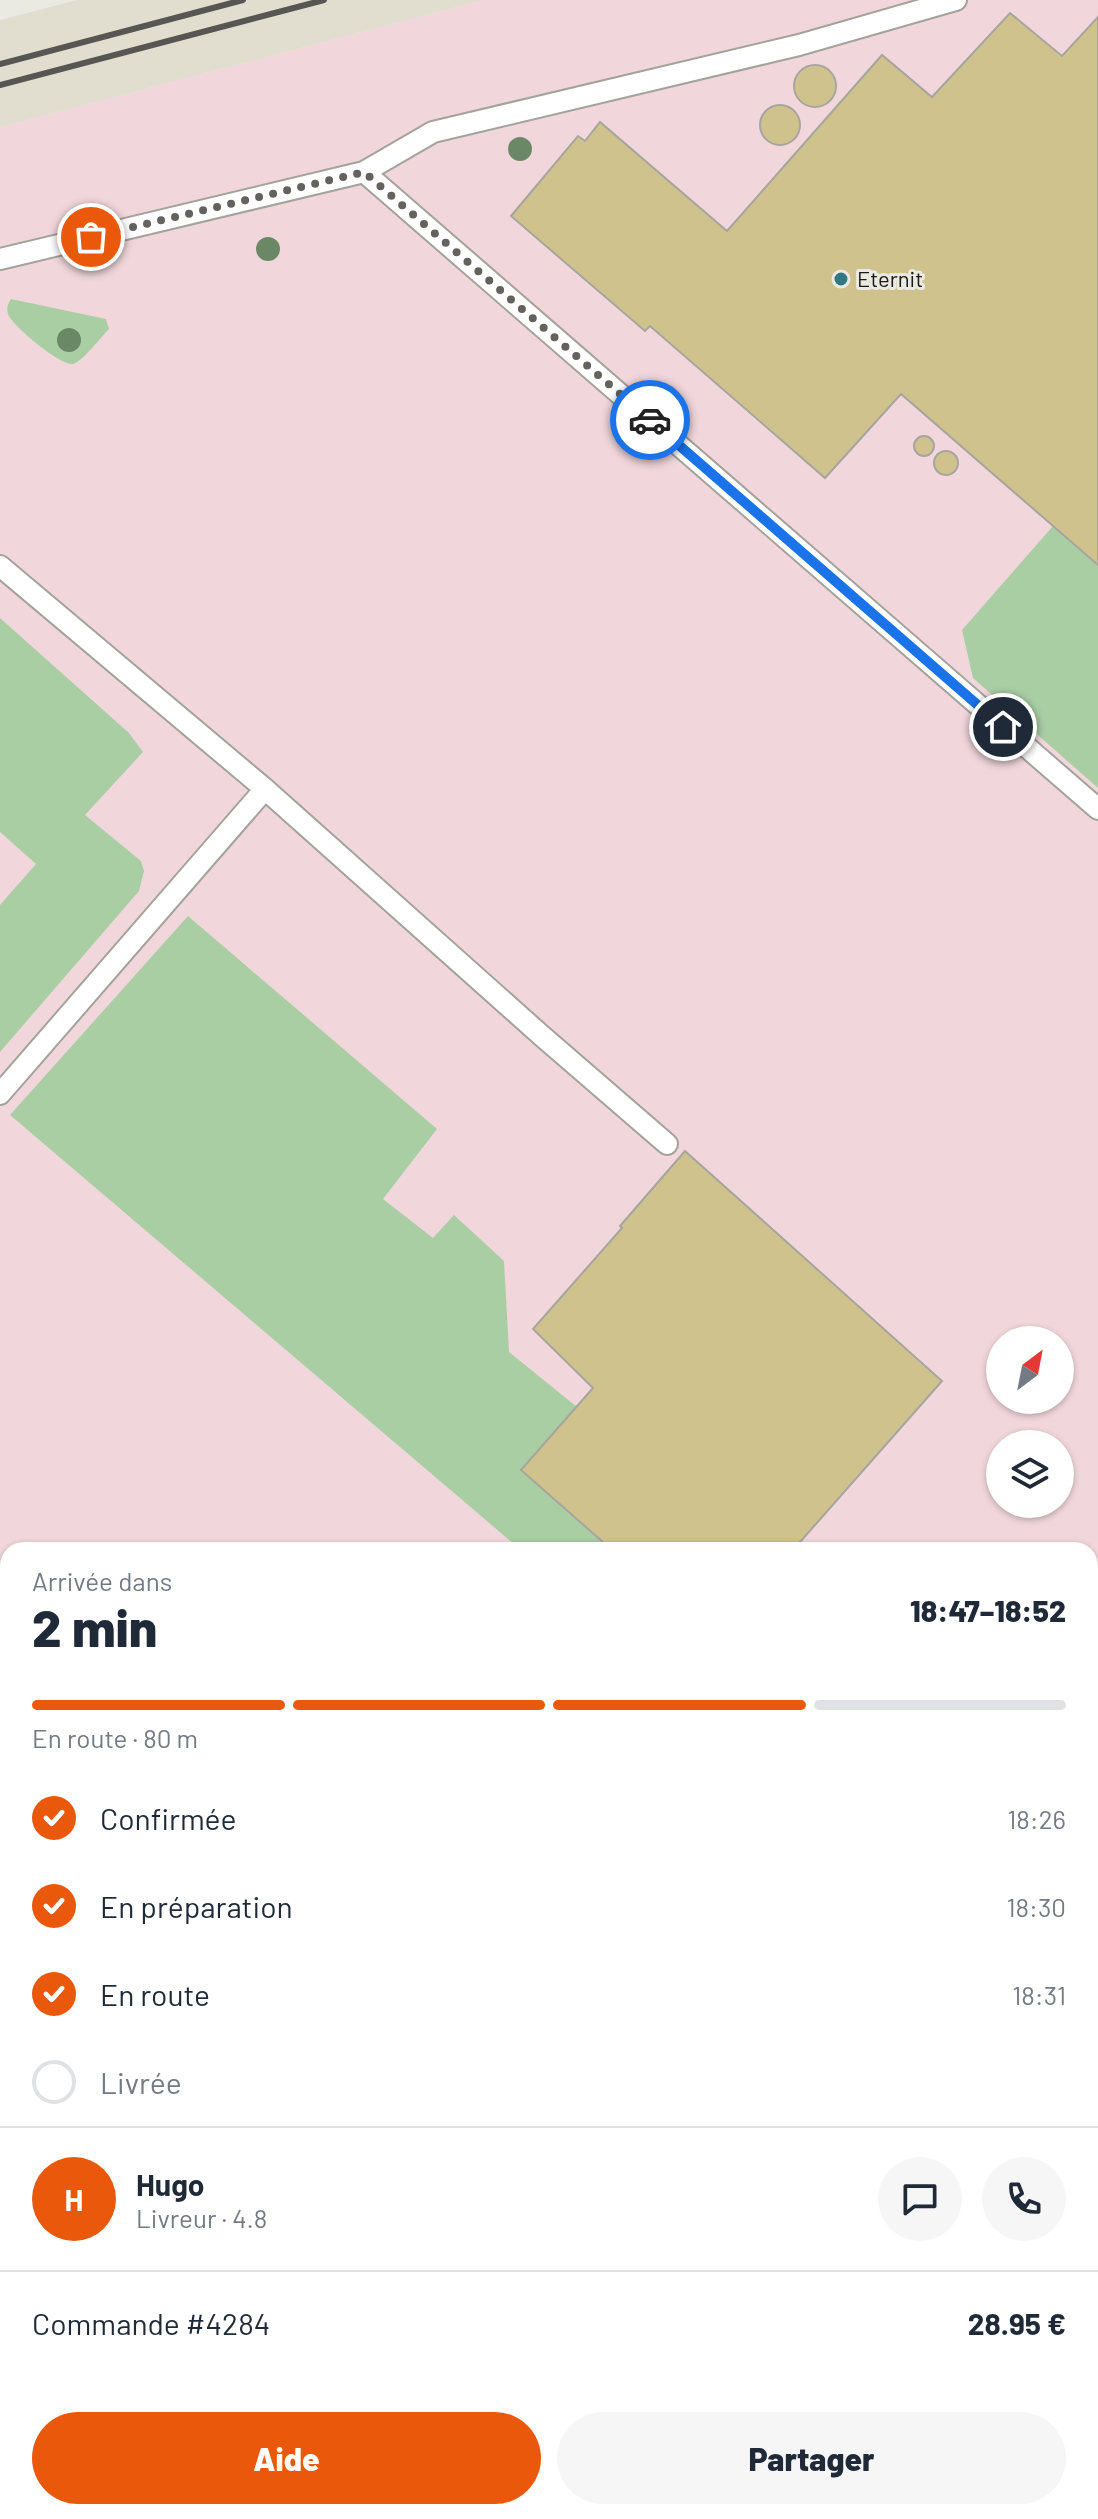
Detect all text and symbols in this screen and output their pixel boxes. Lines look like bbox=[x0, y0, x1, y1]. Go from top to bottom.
pin bbox=[57, 203, 125, 271]
icon: bag bbox=[69, 215, 113, 259]
place label: Eternit bbox=[857, 265, 923, 291]
marker: Eternit bbox=[832, 270, 850, 288]
courier bbox=[610, 380, 690, 460]
icon: car bbox=[628, 398, 672, 442]
pin bbox=[969, 693, 1037, 761]
icon: home bbox=[981, 705, 1025, 749]
north arrow bbox=[986, 1326, 1074, 1414]
map controls bbox=[986, 1326, 1074, 1518]
button: layers bbox=[986, 1430, 1074, 1518]
text: Arrivée dans bbox=[32, 1565, 172, 1596]
text: 18:47–18:52 bbox=[910, 1592, 1066, 1628]
text: 2 min bbox=[32, 1595, 157, 1657]
text: En route · 80 m bbox=[32, 1722, 198, 1753]
icon: check bbox=[32, 1796, 76, 1840]
text: Confirmée bbox=[100, 1800, 237, 1836]
text: 18:26 bbox=[1007, 1803, 1066, 1834]
icon: check bbox=[32, 1884, 76, 1928]
text: En préparation bbox=[100, 1888, 293, 1924]
text: 18:30 bbox=[1006, 1891, 1066, 1922]
icon: check bbox=[32, 1972, 76, 2016]
text: En route bbox=[100, 1976, 210, 2012]
text: 18:31 bbox=[1012, 1979, 1066, 2010]
text: Livrée bbox=[100, 2064, 182, 2100]
button: chat bbox=[878, 2157, 962, 2241]
button: phone bbox=[982, 2157, 1066, 2241]
text: Hugo bbox=[136, 2166, 205, 2202]
text: H bbox=[65, 2181, 83, 2217]
text: Livreur · 4.8 bbox=[136, 2202, 267, 2233]
text: Commande #4284 bbox=[32, 2305, 270, 2341]
text: 28.95 € bbox=[968, 2305, 1066, 2341]
button: Aide bbox=[32, 2412, 541, 2504]
button: Partager bbox=[557, 2412, 1066, 2504]

